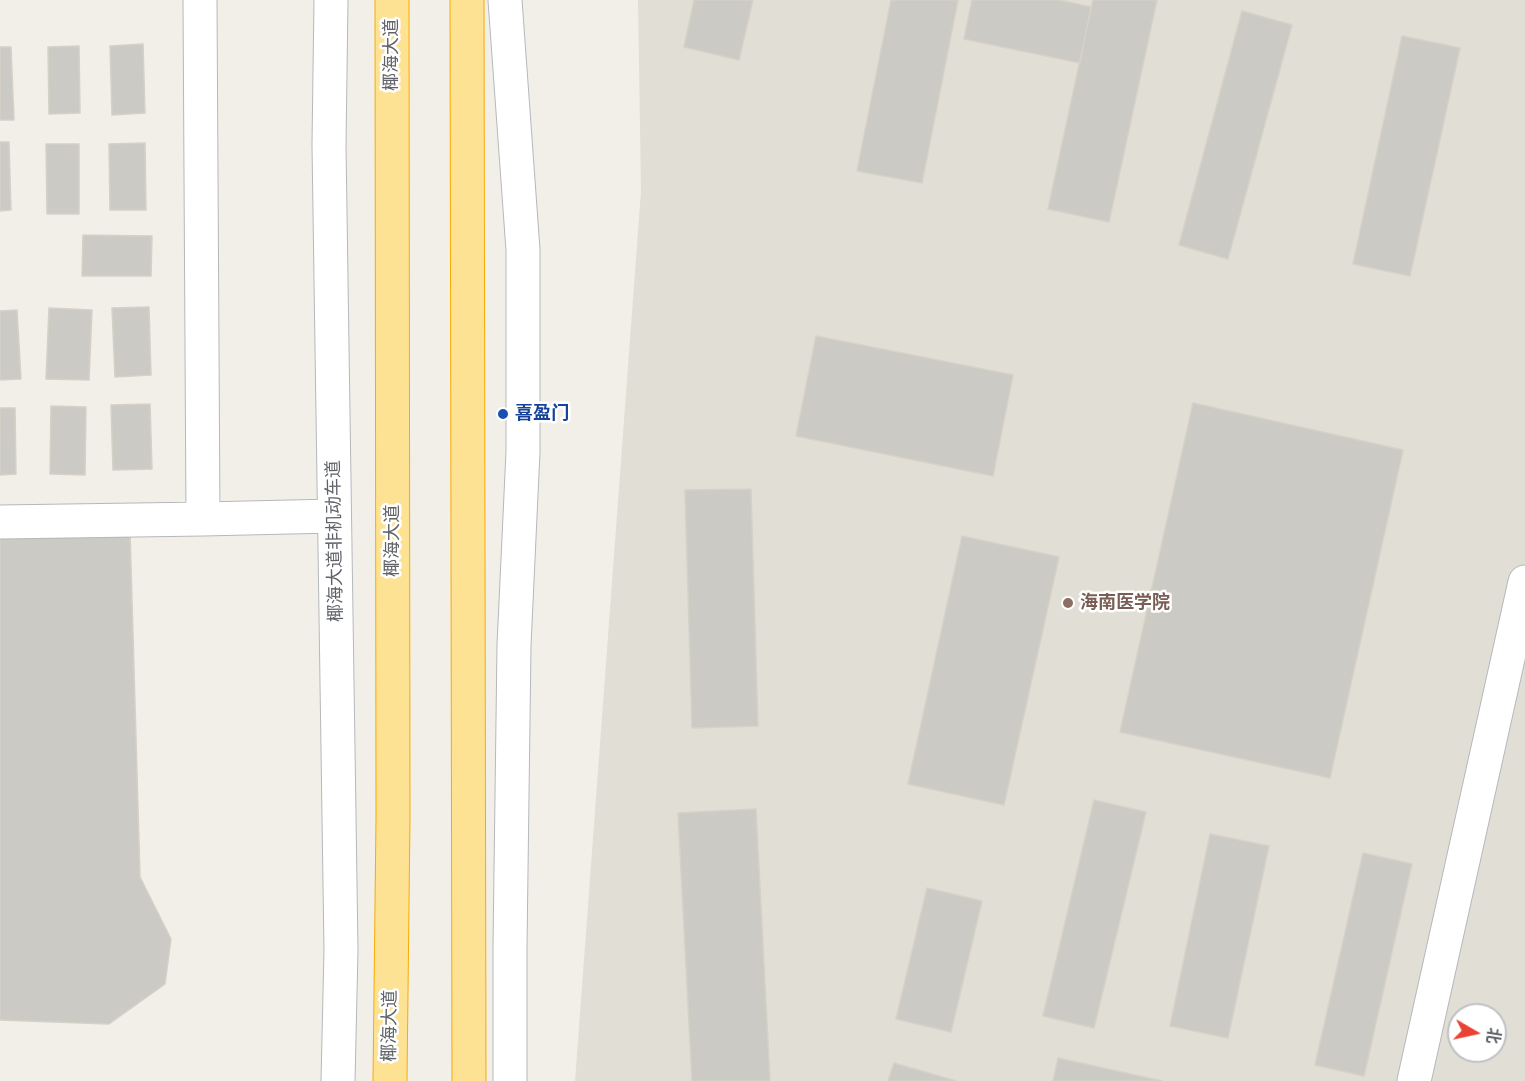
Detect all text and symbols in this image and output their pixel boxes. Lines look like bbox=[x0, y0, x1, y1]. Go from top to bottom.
street label: 椰海大道 bbox=[381, 19, 403, 91]
place label: 喜盈门 bbox=[515, 403, 569, 425]
marker: 喜盈门 bbox=[496, 407, 510, 421]
street label: 椰海大道非机动车道 bbox=[323, 460, 347, 622]
street label: 椰海大道 bbox=[382, 505, 404, 577]
place label: 海南医学院 bbox=[1080, 592, 1170, 614]
marker: 海南医学院 bbox=[1061, 596, 1075, 610]
street label: 椰海大道 bbox=[379, 990, 401, 1062]
north arrow bbox=[1447, 1003, 1507, 1063]
text: 北 bbox=[1483, 1026, 1504, 1045]

